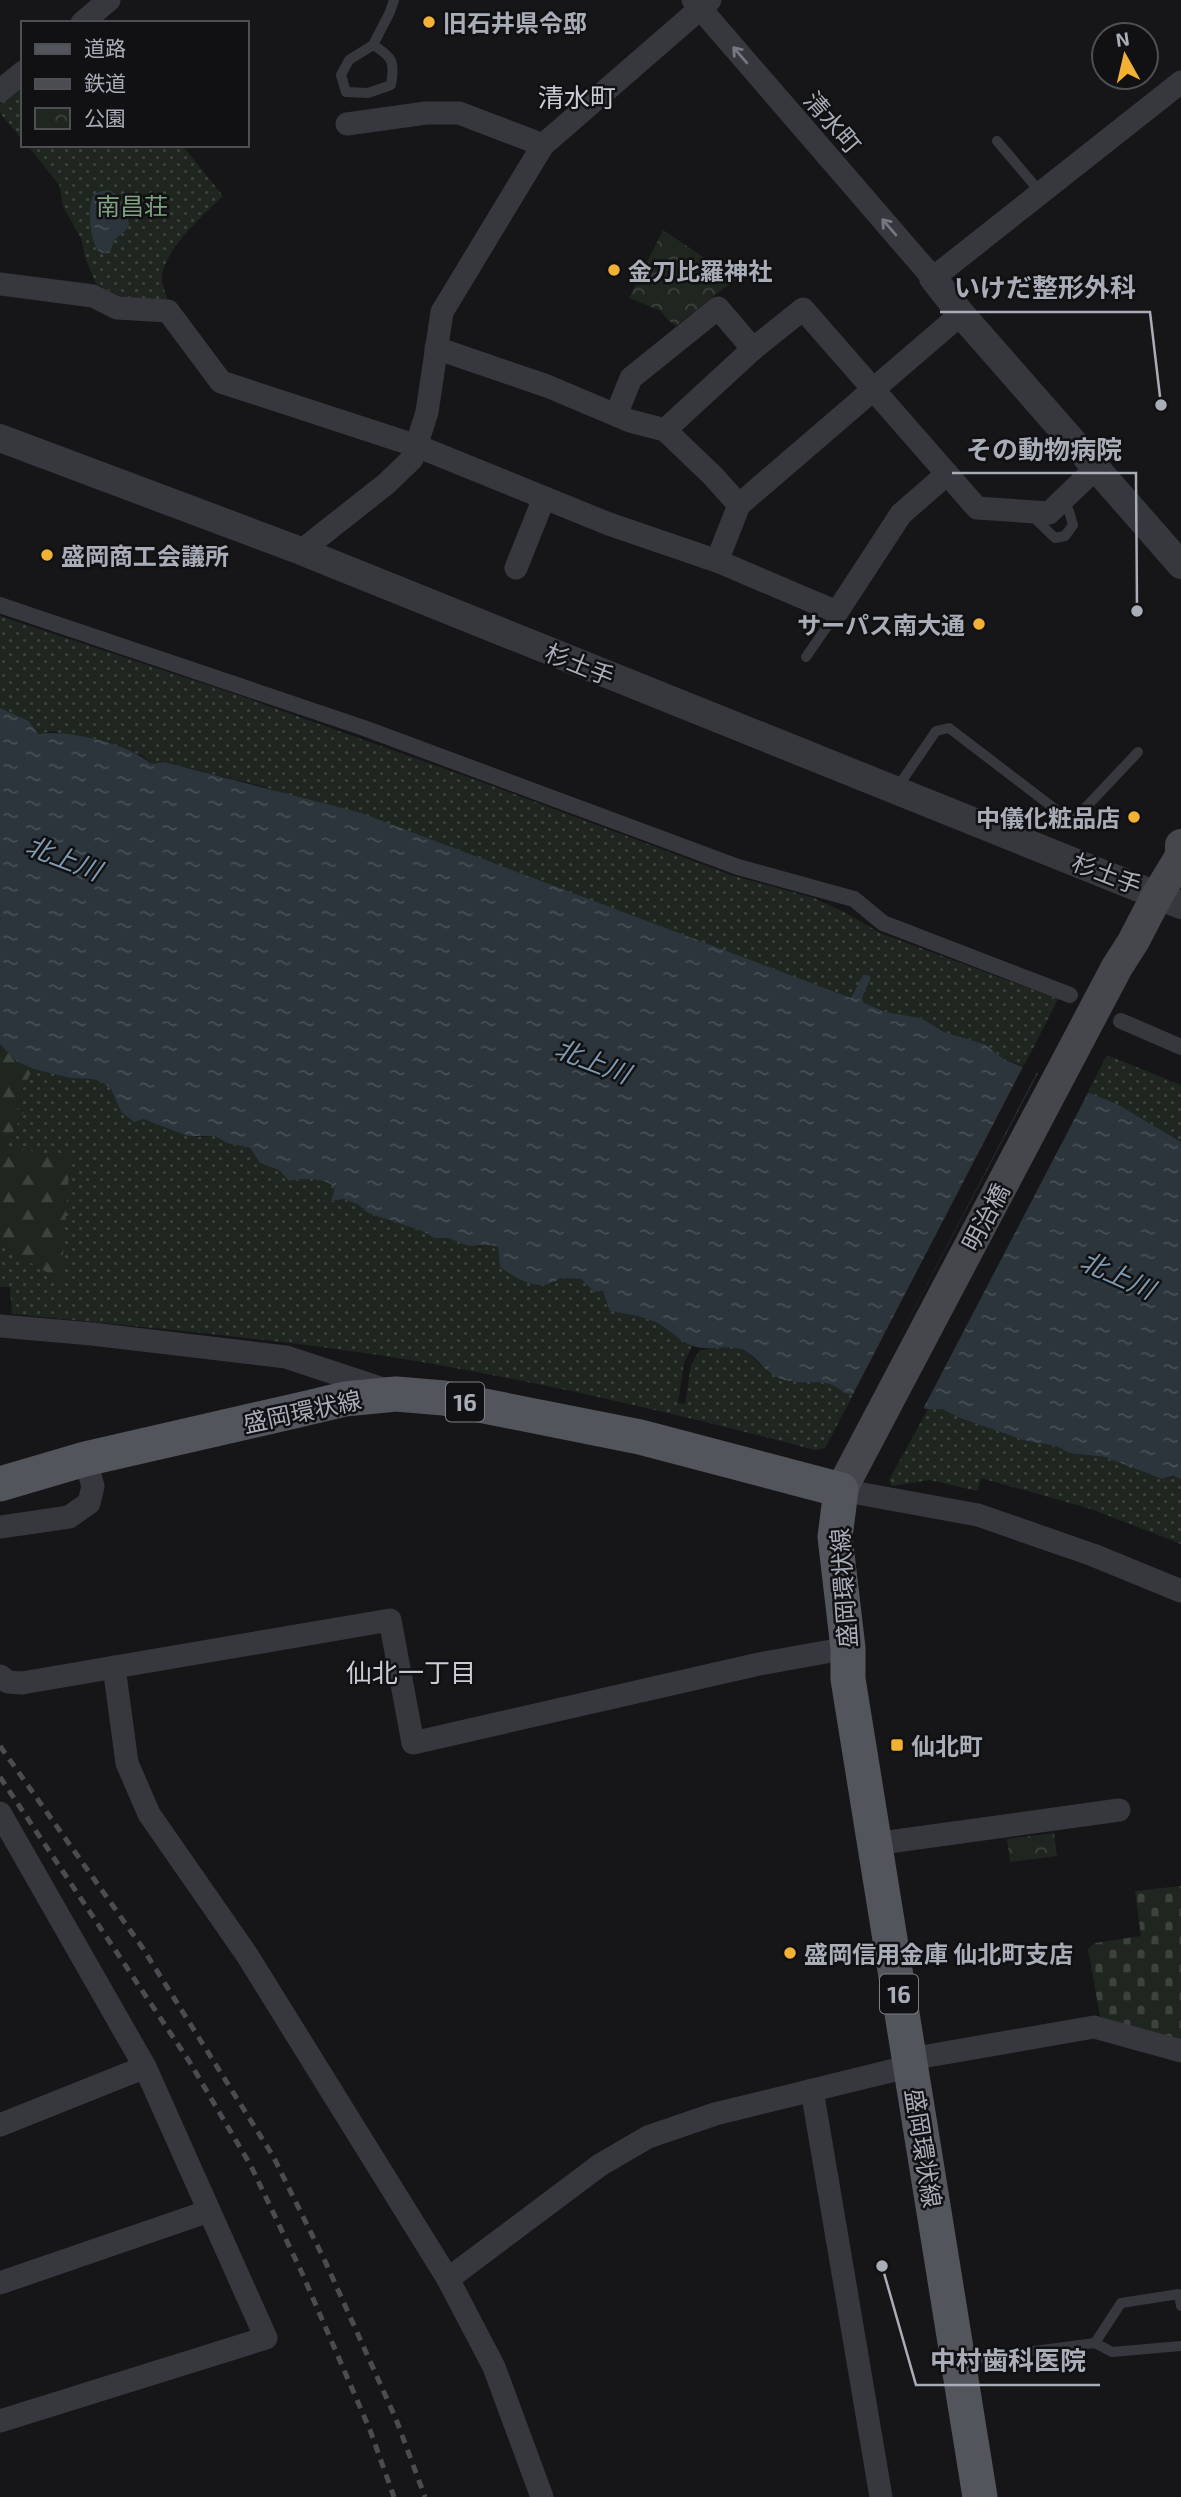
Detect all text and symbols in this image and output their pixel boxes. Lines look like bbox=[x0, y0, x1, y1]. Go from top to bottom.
place label: 旧石井県令邸 bbox=[443, 8, 587, 37]
marker: 旧石井県令邸 bbox=[421, 14, 437, 30]
legend bbox=[21, 21, 248, 147]
north arrow bbox=[1090, 21, 1160, 91]
text: N bbox=[1114, 26, 1131, 51]
text: 道路 bbox=[84, 35, 126, 60]
one-way arrow bbox=[732, 46, 748, 64]
text: 鉄道 bbox=[84, 70, 126, 95]
district label: 清水町 bbox=[538, 81, 616, 112]
street label: 清水町 bbox=[798, 85, 868, 159]
text: 公園 bbox=[84, 105, 126, 130]
park label: 南昌荘 bbox=[96, 191, 168, 220]
one-way arrow bbox=[881, 218, 897, 236]
place label: 金刀比羅神社 bbox=[628, 256, 772, 285]
marker: 金刀比羅神社 bbox=[606, 262, 622, 278]
callout: いけだ整形外科 bbox=[940, 265, 1150, 312]
text: いけだ整形外科 bbox=[954, 271, 1136, 302]
callout: その動物病院 bbox=[952, 426, 1136, 473]
text: その動物病院 bbox=[966, 433, 1122, 464]
place label: 盛岡商工会議所 bbox=[61, 541, 229, 570]
marker: 盛岡商工会議所 bbox=[39, 547, 55, 563]
place label: サーパス南大通 bbox=[797, 610, 965, 639]
marker: サーパス南大通 bbox=[971, 616, 987, 632]
street label: 杉土手 bbox=[541, 637, 619, 691]
place label: 中儀化粧品店 bbox=[976, 803, 1120, 832]
marker: 中儀化粧品店 bbox=[1126, 809, 1142, 825]
water label: 北上川 bbox=[22, 829, 109, 887]
street label: 杉土手 bbox=[1068, 847, 1146, 899]
water label: 北上川 bbox=[551, 1032, 638, 1090]
street label: 明治橋 bbox=[955, 1178, 1015, 1256]
water label: 北上川 bbox=[1076, 1244, 1163, 1305]
road number: 16 bbox=[446, 1382, 484, 1422]
street label: 盛岡環状線 bbox=[240, 1384, 364, 1438]
street label: 盛岡環状線 bbox=[824, 1527, 862, 1649]
district label: 仙北一丁目 bbox=[346, 1656, 476, 1687]
place label: 仙北町 bbox=[911, 1731, 983, 1760]
marker: 仙北町 bbox=[889, 1737, 905, 1753]
place label: 盛岡信用金庫 仙北町支店 bbox=[804, 1939, 1073, 1968]
marker: 盛岡信用金庫 仙北町支店 bbox=[782, 1945, 798, 1961]
road number: 16 bbox=[880, 1974, 918, 2013]
street label: 盛岡環状線 bbox=[900, 2086, 948, 2210]
callout: 中村歯科医院 bbox=[916, 2338, 1100, 2385]
text: 中村歯科医院 bbox=[930, 2344, 1086, 2375]

